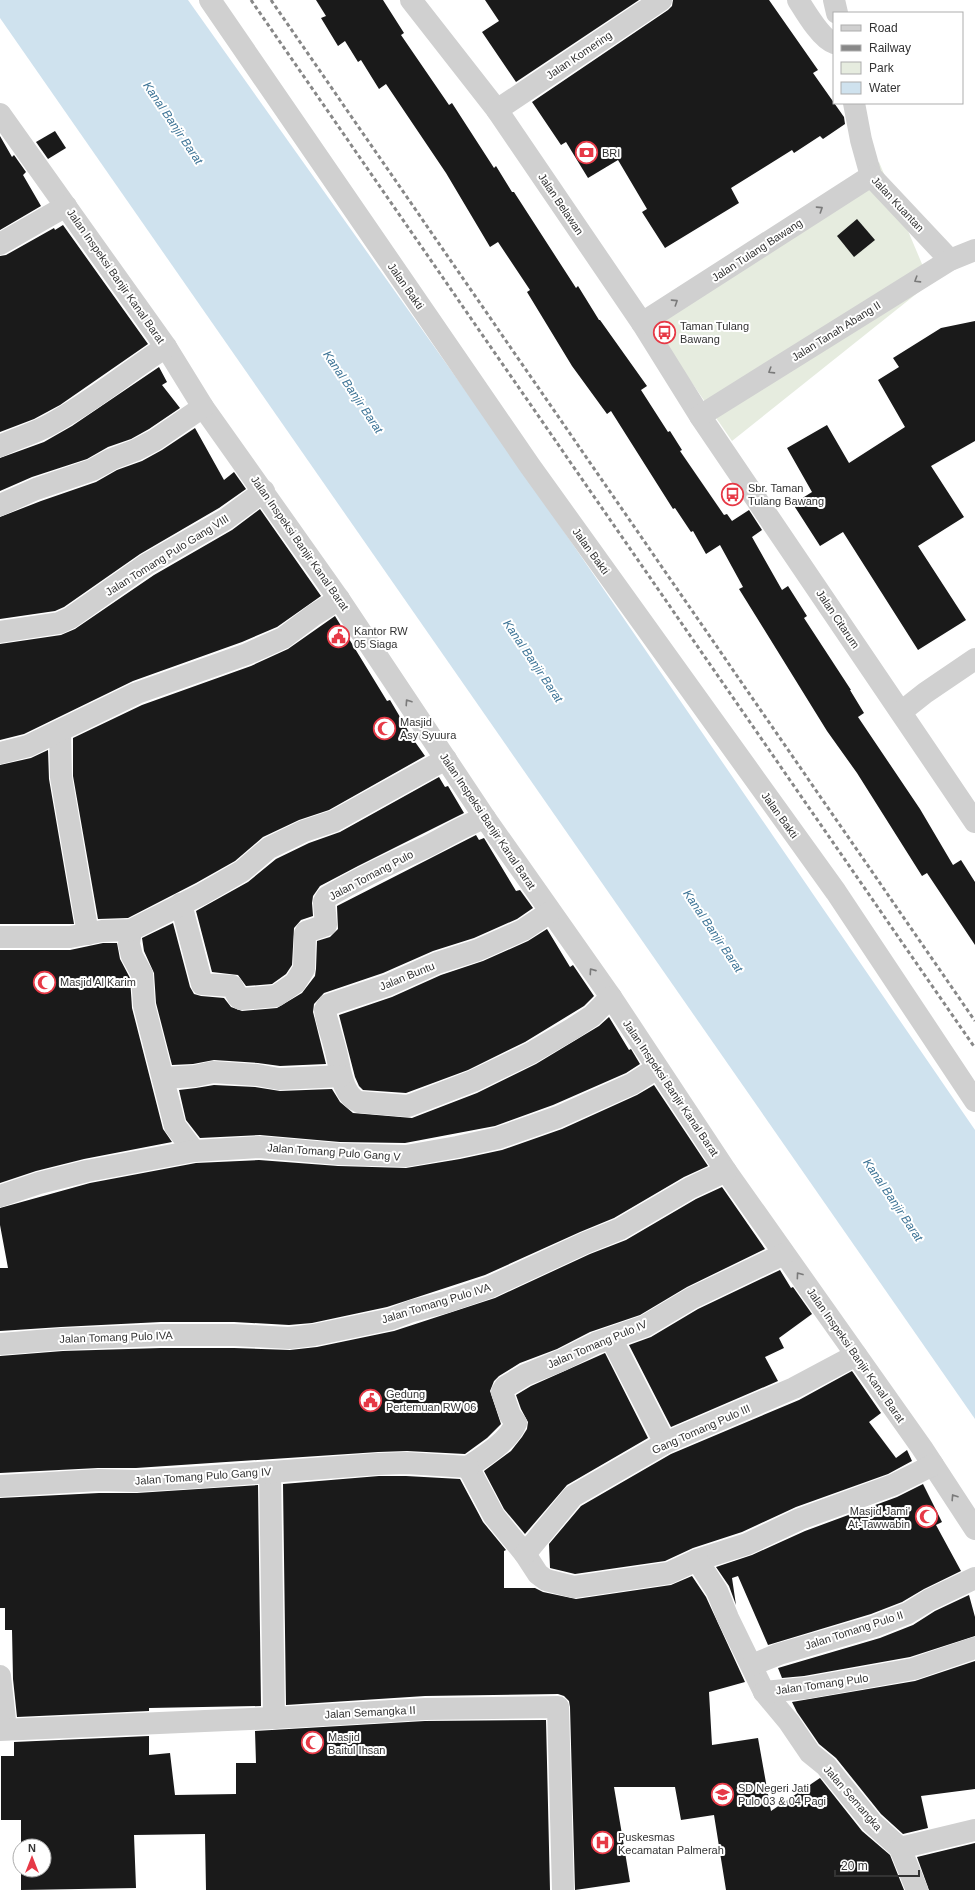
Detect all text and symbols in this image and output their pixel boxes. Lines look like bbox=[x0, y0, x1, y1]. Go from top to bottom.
legend bbox=[833, 12, 963, 104]
text: Road bbox=[869, 21, 898, 35]
street label: Jalan Komering bbox=[544, 29, 614, 81]
text: Railway bbox=[869, 41, 911, 55]
text: Park bbox=[869, 61, 895, 75]
water label: Kanal Banjir Barat bbox=[140, 79, 206, 168]
text: Water bbox=[869, 81, 901, 95]
bank icon: BRI bbox=[574, 140, 600, 166]
place label: BRI bbox=[602, 147, 620, 159]
street label: Jalan Belawan bbox=[536, 171, 586, 237]
street label: Jalan Kuantan bbox=[870, 174, 926, 234]
street label: Jalan Inspeksi Banjir Kanal Barat bbox=[65, 206, 167, 346]
one-way arrow bbox=[816, 207, 823, 214]
street label: Jalan Tulang Bawang bbox=[710, 216, 804, 284]
street label: Jalan Bakti bbox=[386, 261, 426, 311]
one-way arrow bbox=[914, 275, 921, 283]
one-way arrow bbox=[671, 299, 678, 307]
street label: Jalan Tanah Abang II bbox=[789, 299, 883, 363]
bus stop icon: Taman Tulang Bawang bbox=[651, 319, 677, 345]
place label: Taman Tulang Bawang bbox=[680, 320, 749, 345]
water label: Kanal Banjir Barat bbox=[320, 348, 386, 437]
one-way arrow bbox=[768, 367, 775, 374]
street label: Jalan Inspeksi Banjir Kanal Barat bbox=[249, 473, 351, 613]
bus stop icon: Sbr. Taman Tulang Bawang bbox=[720, 481, 746, 507]
place label: Sbr. Taman Tulang Bawang bbox=[748, 482, 824, 507]
street label: Jalan Tomang Pulo Gang VIII bbox=[103, 512, 231, 598]
street label: Jalan Bakti bbox=[570, 526, 612, 576]
street label: Jalan Citarum bbox=[814, 588, 862, 650]
water label: Kanal Banjir Barat bbox=[500, 617, 566, 706]
public building icon: Kantor RW 05 Siaga bbox=[326, 624, 352, 650]
place label: Kantor RW 05 Siaga bbox=[354, 625, 408, 650]
one-way arrow bbox=[405, 699, 413, 706]
mosque icon: Masjid Asy Syuura bbox=[372, 715, 398, 741]
place label: Masjid Asy Syuura bbox=[400, 716, 457, 741]
street label: Jalan Inspeksi Banjir Kanal Barat bbox=[438, 751, 538, 891]
street label: Jalan Bakti bbox=[759, 790, 801, 840]
street label: Jalan Tomang Pulo bbox=[327, 848, 415, 902]
water label: Kanal Banjir Barat bbox=[680, 887, 746, 976]
street label: Jalan Buntu bbox=[378, 960, 436, 992]
one-way arrow bbox=[589, 968, 597, 975]
mosque icon: Masjid Al Karim bbox=[32, 969, 58, 995]
place label: Masjid Al Karim bbox=[60, 976, 136, 988]
street label: Jalan Inspeksi Banjir Kanal Barat bbox=[621, 1018, 721, 1158]
street label: Jalan Tomang Pulo Gang V bbox=[267, 1141, 402, 1163]
water label: Kanal Banjir Barat bbox=[860, 1156, 926, 1245]
one-way arrow bbox=[797, 1273, 804, 1280]
street label: Jalan Tomang Pulo IVA bbox=[380, 1281, 493, 1325]
street label: Jalan Inspeksi Banjir Kanal Barat bbox=[805, 1285, 907, 1425]
street label: Jalan Tomang Pulo IV bbox=[545, 1317, 649, 1370]
street label: Jalan Tomang Pulo IVA bbox=[59, 1329, 173, 1345]
public building icon: Gedung Pertemuan RW 06 bbox=[357, 1387, 383, 1413]
place label: Gedung Pertemuan RW 06 bbox=[386, 1388, 476, 1413]
street label: Gang Tomang Pulo III bbox=[650, 1402, 752, 1456]
street label: Jalan Tomang Pulo Gang IV bbox=[134, 1465, 272, 1487]
one-way arrow bbox=[951, 1494, 959, 1501]
mosque icon: Masjid Jami' At-Tawwabin bbox=[913, 1504, 939, 1530]
place label: Masjid Jami' At-Tawwabin bbox=[848, 1505, 910, 1530]
street label: Jalan Tomang Pulo II bbox=[803, 1608, 905, 1652]
street label: Jalan Tomang Pulo bbox=[775, 1672, 869, 1696]
street label: Jalan Semangka II bbox=[324, 1704, 416, 1720]
mosque icon: Masjid Baitul Ihsan bbox=[299, 1730, 325, 1756]
place label: Masjid Baitul Ihsan bbox=[328, 1731, 385, 1756]
street label: Jalan Semangka bbox=[822, 1763, 885, 1834]
school or university icon: SD Negeri Jati Pulo 03 & 04 Pagi bbox=[709, 1781, 735, 1807]
place label: SD Negeri Jati Pulo 03 & 04 Pagi bbox=[738, 1782, 826, 1807]
hospital icon: Puskesmas Kecamatan Palmerah bbox=[590, 1830, 616, 1856]
place label: Puskesmas Kecamatan Palmerah bbox=[618, 1831, 724, 1856]
north arrow bbox=[12, 1838, 52, 1878]
text: N bbox=[28, 1842, 36, 1854]
scale bar bbox=[835, 1852, 919, 1878]
text: 20 m bbox=[841, 1859, 868, 1873]

